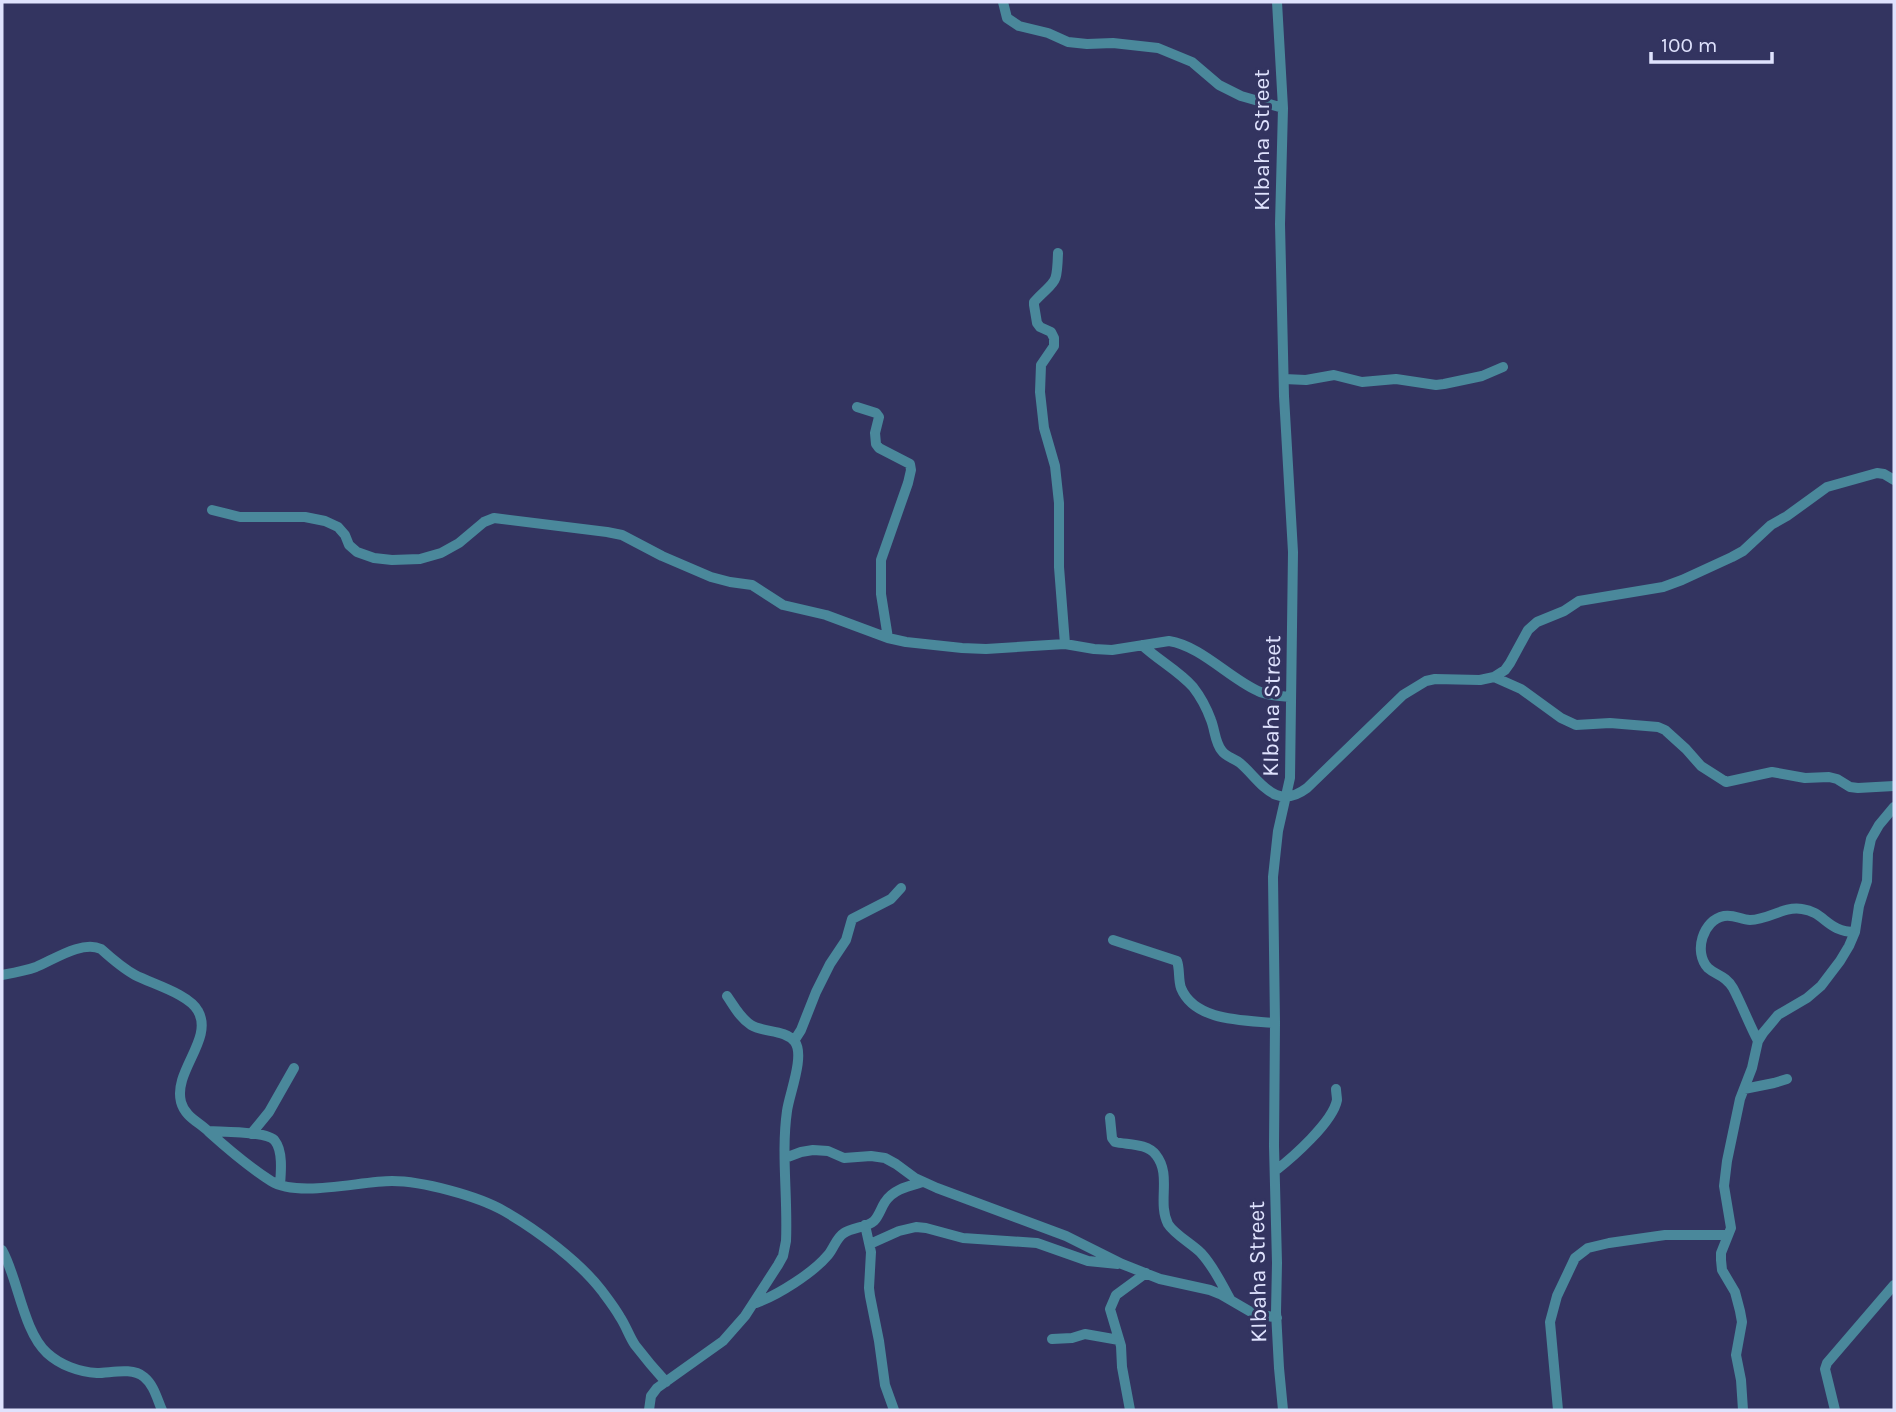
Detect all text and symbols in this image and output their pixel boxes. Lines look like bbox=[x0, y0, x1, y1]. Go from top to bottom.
scale bar bbox=[1651, 21, 1772, 65]
text: 100 m bbox=[1661, 33, 1718, 57]
street label: KIbaha Street bbox=[1248, 69, 1275, 211]
street label: KIbaha Street bbox=[1257, 635, 1286, 777]
street label: KIbaha Street bbox=[1243, 1200, 1272, 1343]

